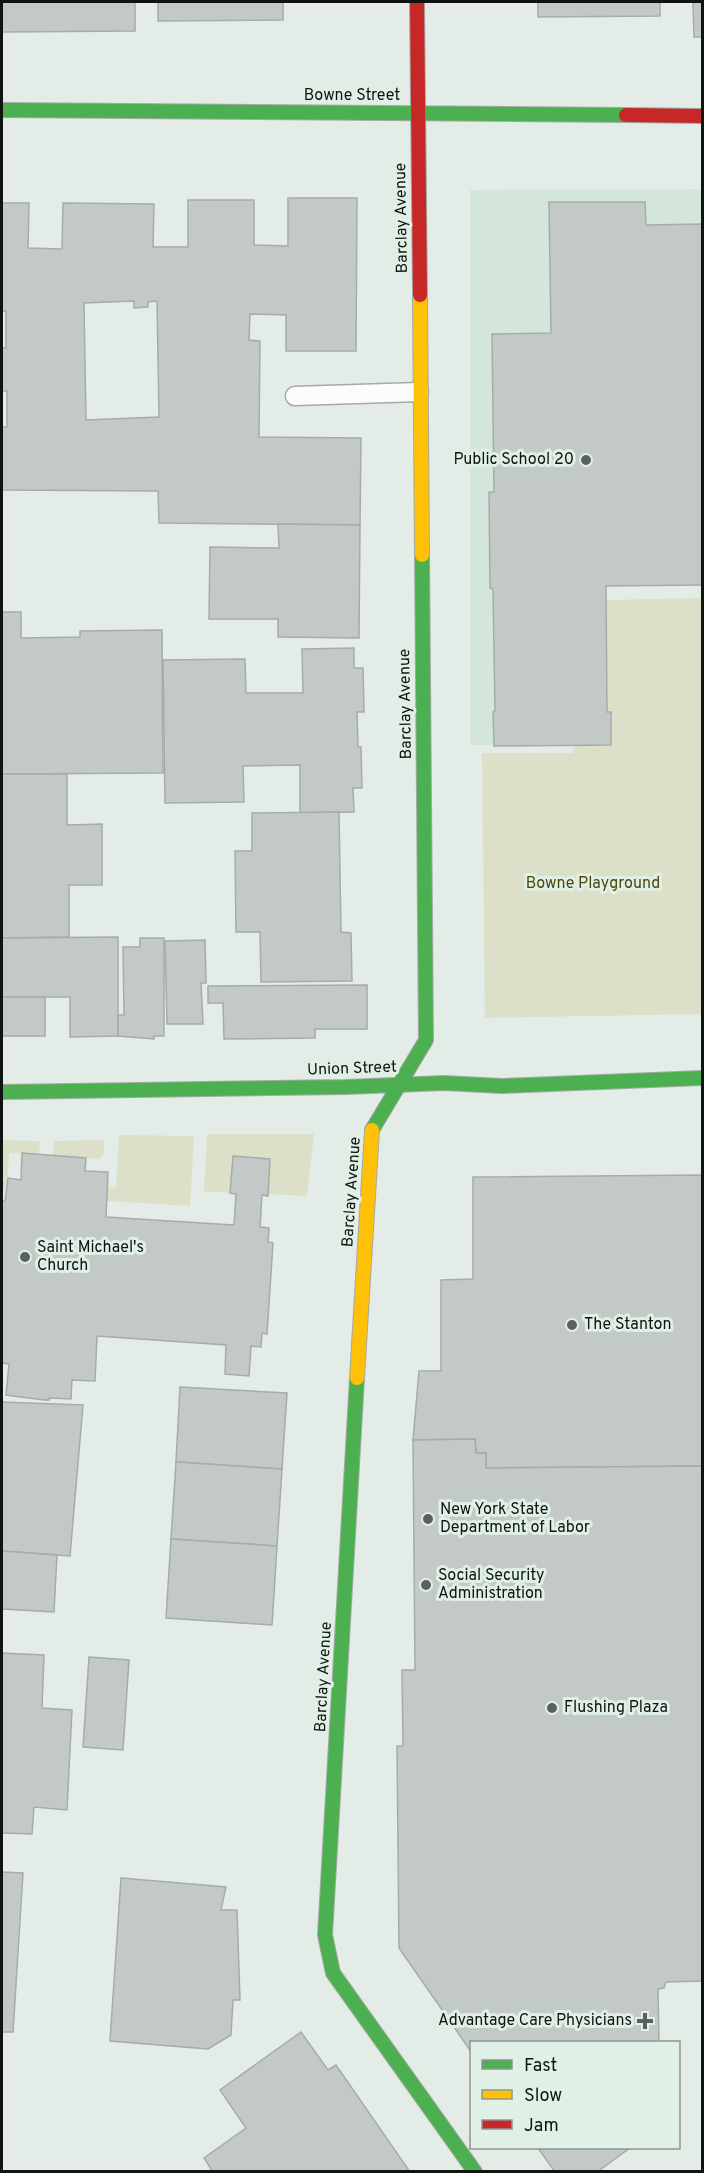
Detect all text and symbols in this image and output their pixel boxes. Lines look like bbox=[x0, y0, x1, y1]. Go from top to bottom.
street label: Bowne Street bbox=[304, 86, 400, 106]
street label: Barclay Avenue bbox=[391, 162, 413, 274]
place label: Public School 20 bbox=[453, 450, 574, 470]
marker: Public School 20 bbox=[579, 453, 593, 467]
street label: Barclay Avenue bbox=[395, 648, 417, 760]
park label: Bowne Playground bbox=[526, 874, 660, 894]
street label: Union Street bbox=[307, 1057, 397, 1081]
street label: Barclay Avenue bbox=[338, 1136, 366, 1248]
place label: Saint Michael's Church bbox=[37, 1238, 144, 1276]
marker: Saint Michael's Church bbox=[18, 1250, 32, 1264]
place label: The Stanton bbox=[584, 1315, 671, 1335]
marker: The Stanton bbox=[565, 1318, 579, 1332]
place label: New York State Department of Labor bbox=[440, 1500, 590, 1538]
marker: New York State Department of Labor bbox=[421, 1512, 435, 1526]
place label: Social Security Administration bbox=[438, 1566, 545, 1604]
marker: Social Security Administration bbox=[419, 1578, 433, 1592]
street label: Barclay Avenue bbox=[311, 1621, 337, 1733]
place label: Flushing Plaza bbox=[564, 1698, 668, 1718]
marker: Flushing Plaza bbox=[545, 1701, 559, 1715]
place label: Advantage Care Physicians bbox=[438, 2011, 632, 2031]
marker: Advantage Care Physicians bbox=[636, 2012, 654, 2030]
legend bbox=[470, 2041, 680, 2149]
text: Fast bbox=[524, 2055, 557, 2078]
text: Slow bbox=[524, 2085, 562, 2108]
text: Jam bbox=[524, 2115, 559, 2138]

